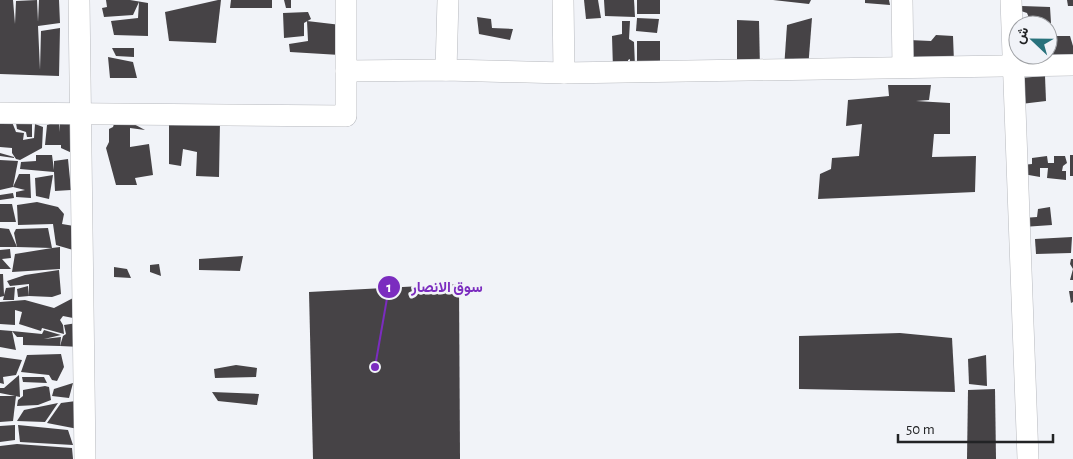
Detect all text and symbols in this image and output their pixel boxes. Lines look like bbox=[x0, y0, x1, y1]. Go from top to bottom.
north arrow bbox=[1008, 15, 1058, 65]
text: ش bbox=[1012, 25, 1033, 46]
callout: سوق الانصار bbox=[377, 272, 493, 302]
text: 1 bbox=[386, 280, 392, 295]
text: سوق الانصار bbox=[410, 280, 483, 296]
scale bar bbox=[898, 412, 1053, 444]
text: 50 m bbox=[906, 422, 935, 437]

